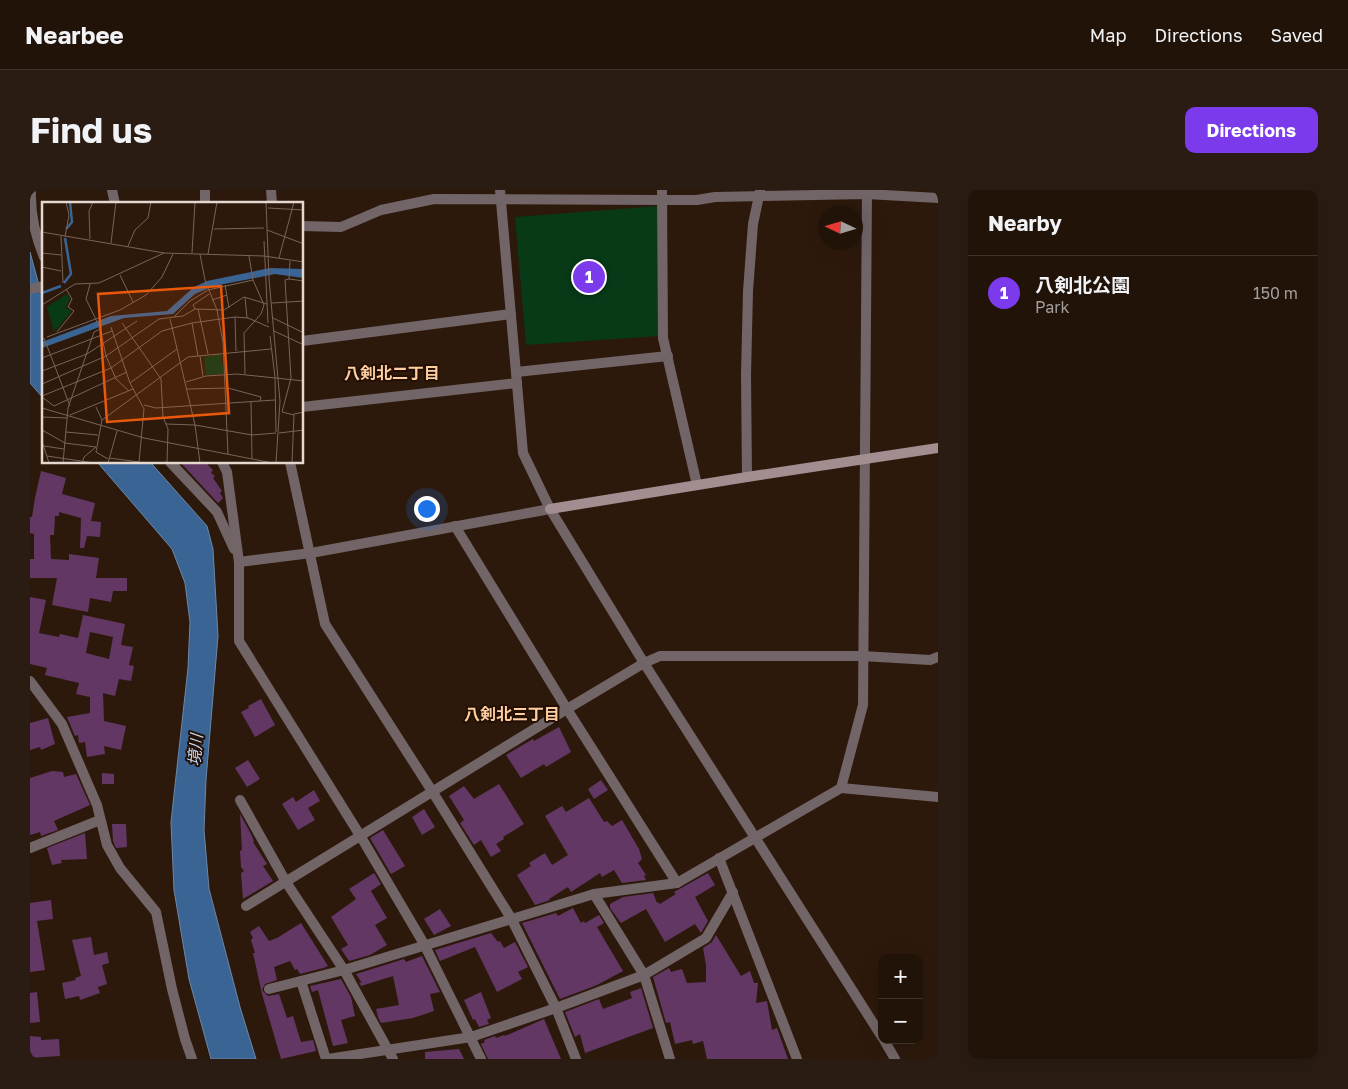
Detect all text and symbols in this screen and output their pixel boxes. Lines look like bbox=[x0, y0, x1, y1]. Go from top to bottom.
text: Nearbee bbox=[25, 20, 124, 49]
text: Map bbox=[1090, 24, 1126, 46]
text: Directions bbox=[1154, 24, 1242, 46]
text: Saved bbox=[1270, 24, 1323, 46]
button: Directions bbox=[1185, 107, 1318, 153]
text: Find us bbox=[30, 109, 152, 151]
inset map bbox=[42, 202, 304, 464]
north arrow bbox=[818, 205, 863, 250]
text: Nearby bbox=[988, 210, 1062, 236]
pin: 1 bbox=[573, 258, 605, 296]
text: 八剣北公園 bbox=[1035, 273, 1130, 296]
text: 1 bbox=[1000, 283, 1008, 303]
text: 150 m bbox=[1253, 283, 1298, 303]
text: Park bbox=[1035, 297, 1070, 317]
district label: 八剣北二丁目 bbox=[344, 363, 440, 383]
your location bbox=[414, 496, 440, 522]
district label: 八剣北三丁目 bbox=[464, 704, 560, 724]
water label: 境川 bbox=[184, 731, 207, 767]
map controls bbox=[878, 954, 923, 1044]
button: + bbox=[878, 954, 923, 999]
button: − bbox=[878, 999, 923, 1044]

